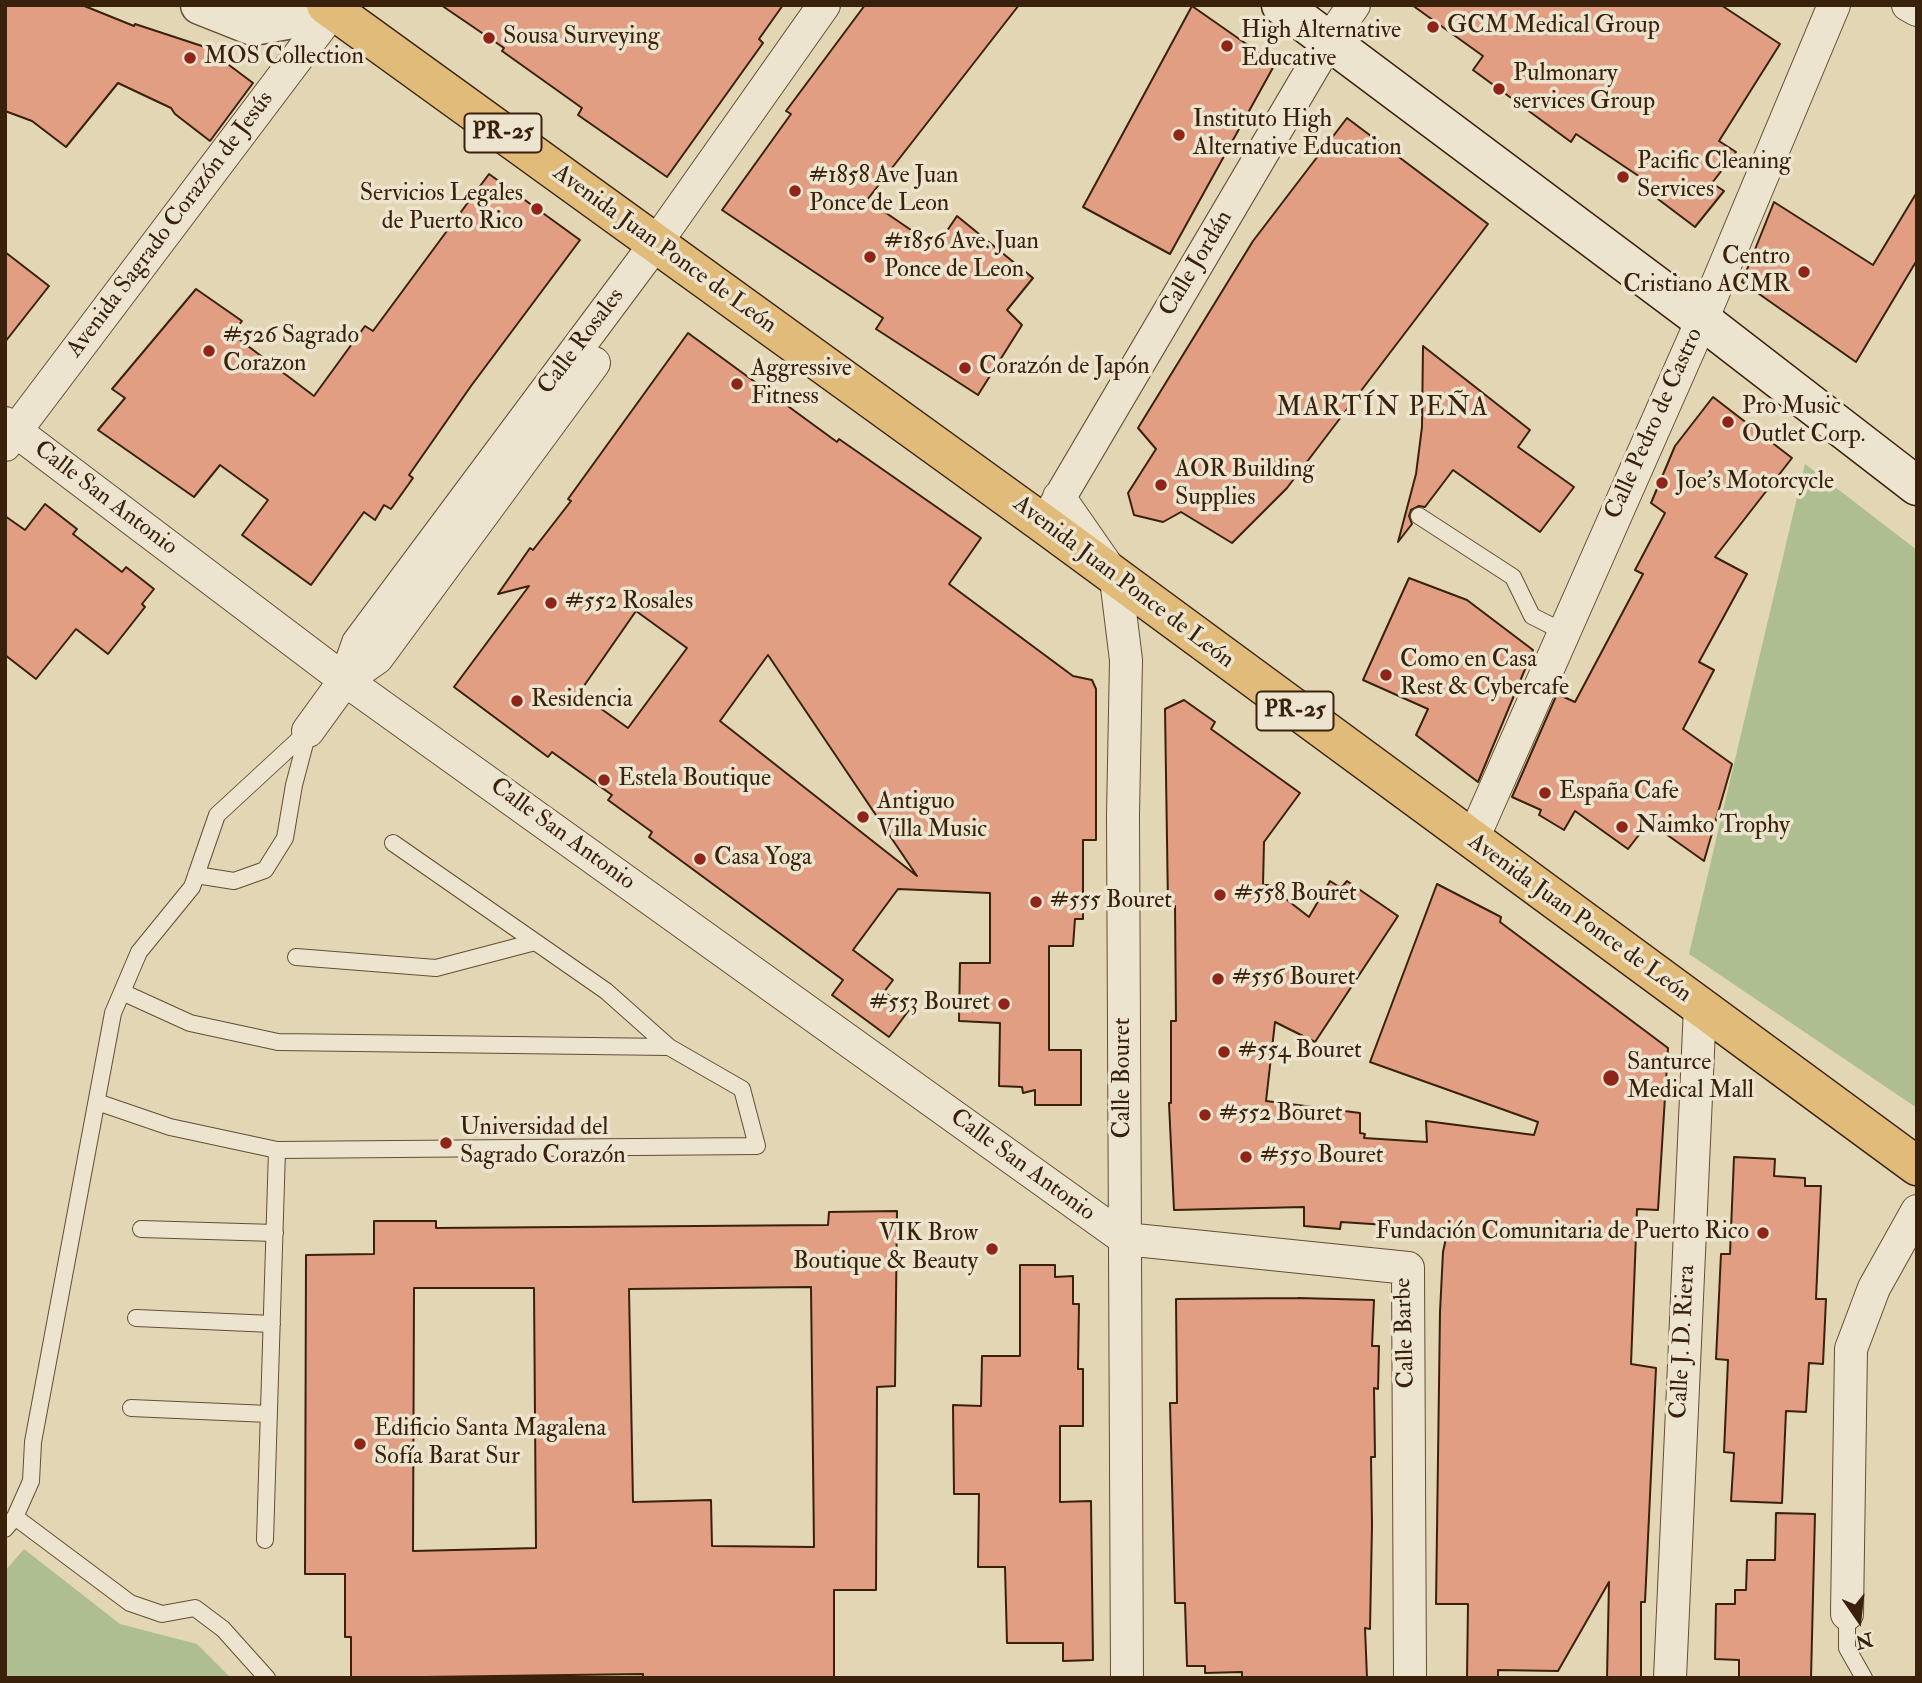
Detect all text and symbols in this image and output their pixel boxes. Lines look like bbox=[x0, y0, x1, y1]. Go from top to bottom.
place label: GCM Medical Group bbox=[1447, 13, 1660, 41]
place label: High Alternative Educative bbox=[1241, 18, 1401, 74]
marker: GCM Medical Group bbox=[1425, 19, 1441, 35]
place label: Sousa Surveying bbox=[503, 24, 660, 52]
marker: Sousa Surveying bbox=[481, 30, 497, 46]
marker: High Alternative Educative bbox=[1219, 38, 1235, 54]
place label: MOS Collection bbox=[204, 44, 364, 72]
marker: MOS Collection bbox=[182, 50, 198, 66]
place label: Pulmonary services Group bbox=[1513, 61, 1655, 117]
marker: Pulmonary services Group bbox=[1491, 81, 1507, 97]
street label: Avenida Sagrado Corazón de Jesús bbox=[61, 86, 281, 364]
place label: Instituto High Alternative Education bbox=[1193, 107, 1402, 163]
road number: PR-25 bbox=[464, 114, 542, 152]
marker: Instituto High Alternative Education bbox=[1171, 127, 1187, 143]
place label: Pacific Cleaning Services bbox=[1637, 149, 1791, 205]
street label: Avenida Juan Ponce de León bbox=[547, 159, 781, 341]
place label: #1858 Ave Juan Ponce de Leon bbox=[809, 163, 958, 219]
marker: Pacific Cleaning Services bbox=[1615, 169, 1631, 185]
place label: Servicios Legales de Puerto Rico bbox=[360, 181, 523, 237]
marker: #1858 Ave Juan Ponce de Leon bbox=[787, 183, 803, 199]
marker: Servicios Legales de Puerto Rico bbox=[529, 201, 545, 217]
street label: Calle Jordán bbox=[1154, 206, 1240, 322]
place label: #1856 Ave. Juan Ponce de Leon bbox=[884, 229, 1039, 285]
place label: Centro Cristiano ACMR bbox=[1623, 244, 1790, 300]
marker: #1856 Ave. Juan Ponce de Leon bbox=[862, 249, 878, 265]
marker: Centro Cristiano ACMR bbox=[1796, 264, 1812, 280]
street label: Calle Rosales bbox=[533, 283, 631, 401]
place label: #526 Sagrado Corazon bbox=[223, 323, 359, 379]
street label: Calle Pedro de Castro bbox=[1600, 324, 1710, 524]
marker: #526 Sagrado Corazon bbox=[201, 343, 217, 359]
place label: Corazón de Japón bbox=[979, 354, 1150, 382]
place label: Aggressive Fitness bbox=[751, 356, 852, 412]
marker: Corazón de Japón bbox=[957, 360, 973, 376]
marker: Aggressive Fitness bbox=[729, 376, 745, 392]
district label: MARTÍN PEÑA bbox=[1278, 393, 1488, 425]
place label: Pro Music Outlet Corp. bbox=[1742, 394, 1865, 450]
marker: Pro Music Outlet Corp. bbox=[1720, 414, 1736, 430]
street label: Calle San Antonio bbox=[28, 436, 182, 562]
place label: AOR Building Supplies bbox=[1175, 457, 1314, 513]
place label: Joe's Motorcycle bbox=[1676, 469, 1834, 497]
marker: Joe's Motorcycle bbox=[1654, 475, 1670, 491]
marker: AOR Building Supplies bbox=[1153, 477, 1169, 493]
street label: Avenida Juan Ponce de León bbox=[1007, 490, 1239, 676]
place label: #552 Rosales bbox=[565, 589, 693, 617]
marker: #552 Rosales bbox=[543, 595, 559, 611]
place label: Como en Casa Rest & Cybercafe bbox=[1400, 647, 1569, 703]
marker: Como en Casa Rest & Cybercafe bbox=[1378, 667, 1394, 683]
place label: Residencia bbox=[531, 687, 633, 715]
road number: PR-25 bbox=[1256, 692, 1334, 730]
marker: Residencia bbox=[509, 693, 525, 709]
place label: Estela Boutique bbox=[618, 766, 771, 794]
marker: Estela Boutique bbox=[596, 772, 612, 788]
street label: Calle San Antonio bbox=[484, 773, 640, 897]
place label: España Cafe bbox=[1559, 779, 1679, 807]
marker: España Cafe bbox=[1537, 785, 1553, 801]
place label: Antiguo Villa Music bbox=[877, 789, 987, 845]
marker: Antiguo Villa Music bbox=[855, 809, 871, 825]
place label: Naimko Trophy bbox=[1636, 813, 1790, 841]
marker: Naimko Trophy bbox=[1614, 819, 1630, 835]
street label: Avenida Juan Ponce de León bbox=[1462, 828, 1696, 1010]
place label: Casa Yoga bbox=[714, 845, 812, 873]
marker: Casa Yoga bbox=[692, 851, 708, 867]
place label: #558 Bouret bbox=[1234, 881, 1357, 909]
marker: #558 Bouret bbox=[1212, 887, 1228, 903]
place label: #555 Bouret bbox=[1050, 888, 1172, 916]
marker: #555 Bouret bbox=[1028, 894, 1044, 910]
place label: #556 Bouret bbox=[1232, 965, 1356, 993]
marker: #556 Bouret bbox=[1210, 971, 1226, 987]
place label: #553 Bouret bbox=[869, 990, 990, 1018]
marker: #553 Bouret bbox=[996, 996, 1012, 1012]
street label: Calle Bouret bbox=[1110, 1017, 1138, 1139]
place label: #554 Bouret bbox=[1238, 1038, 1362, 1066]
marker: #554 Bouret bbox=[1216, 1044, 1232, 1060]
place label: Santurce Medical Mall bbox=[1627, 1050, 1754, 1106]
marker: Santurce Medical Mall bbox=[1601, 1068, 1621, 1088]
place label: #552 Bouret bbox=[1219, 1101, 1343, 1129]
street label: Calle San Antonio bbox=[944, 1104, 1100, 1228]
marker: #552 Bouret bbox=[1197, 1107, 1213, 1123]
place label: Universidad del Sagrado Corazón bbox=[460, 1115, 626, 1171]
marker: Universidad del Sagrado Corazón bbox=[438, 1135, 454, 1151]
place label: #550 Bouret bbox=[1260, 1143, 1384, 1171]
marker: #550 Bouret bbox=[1238, 1149, 1254, 1165]
place label: Fundación Comunitaria de Puerto Rico bbox=[1375, 1219, 1749, 1247]
place label: VIK Brow Boutique & Beauty bbox=[793, 1221, 978, 1277]
marker: Fundación Comunitaria de Puerto Rico bbox=[1755, 1225, 1771, 1241]
marker: VIK Brow Boutique & Beauty bbox=[984, 1241, 1000, 1257]
street label: Calle J. D. Riera bbox=[1666, 1264, 1702, 1420]
street label: Calle Barbe bbox=[1390, 1277, 1422, 1389]
place label: Edificio Santa Magalena Sofía Barat Sur bbox=[374, 1416, 606, 1472]
marker: Edificio Santa Magalena Sofía Barat Sur bbox=[352, 1436, 368, 1452]
north arrow bbox=[1824, 1585, 1894, 1655]
text: N bbox=[1853, 1627, 1875, 1654]

